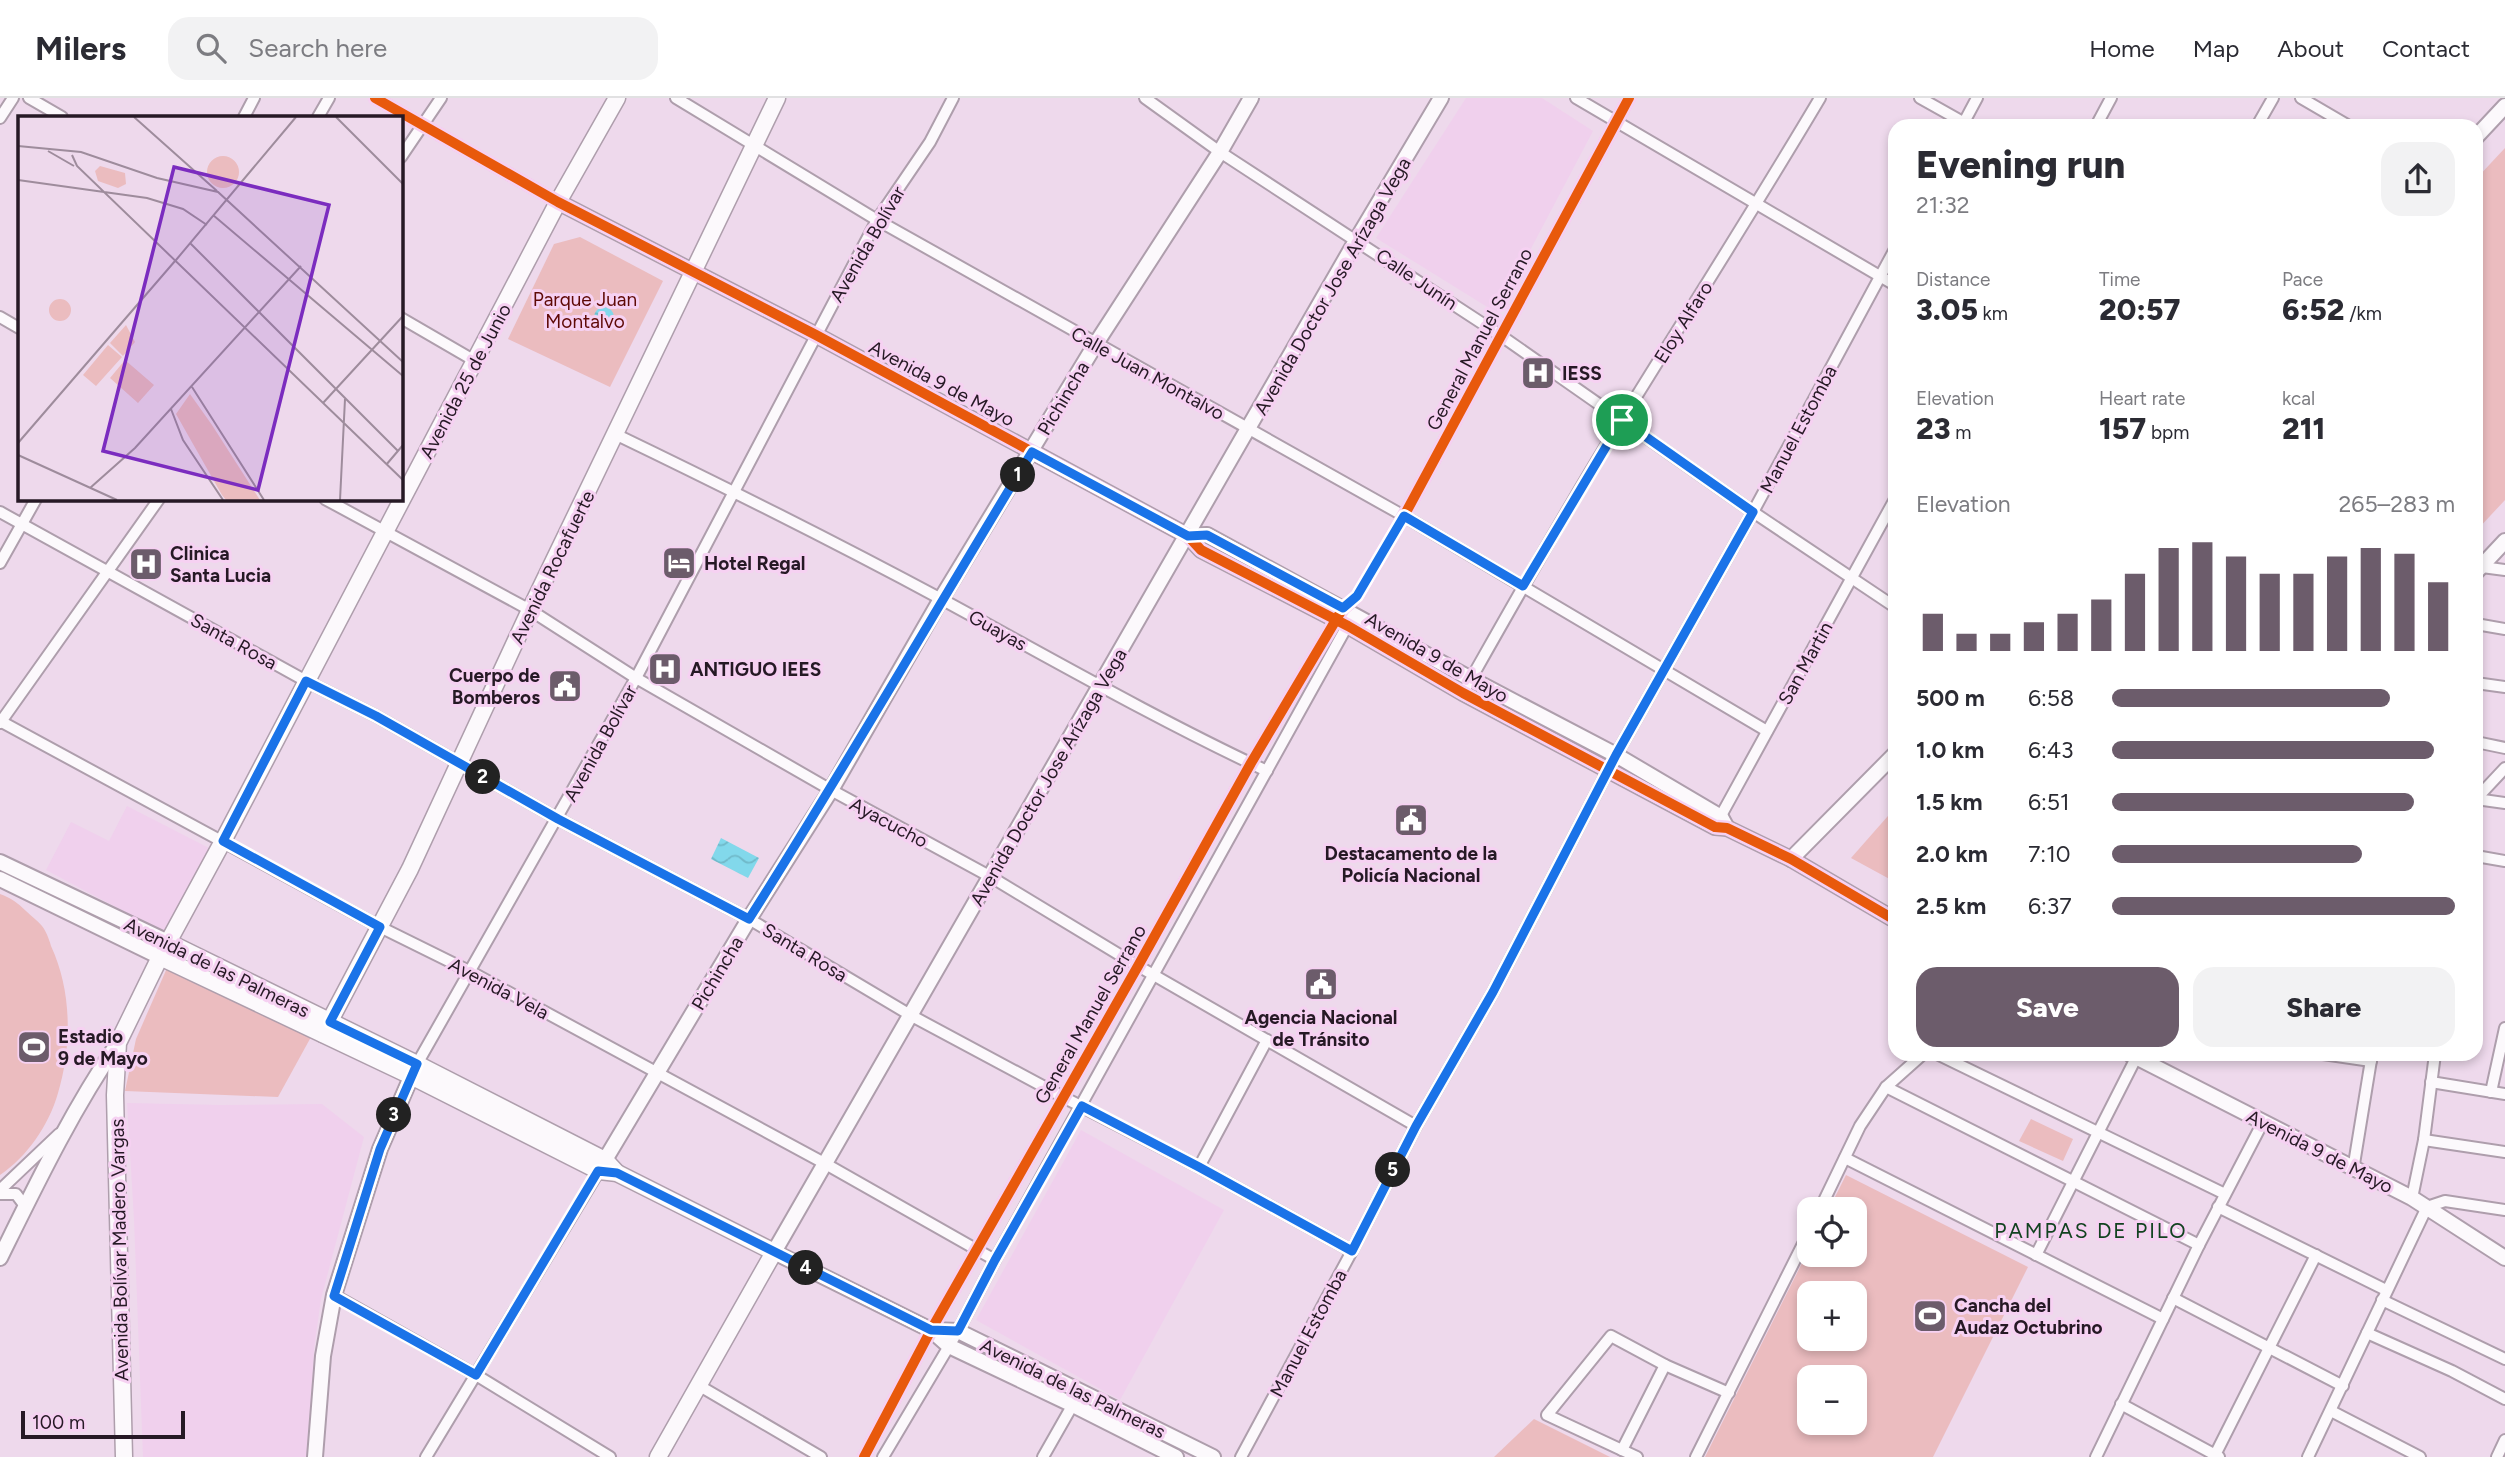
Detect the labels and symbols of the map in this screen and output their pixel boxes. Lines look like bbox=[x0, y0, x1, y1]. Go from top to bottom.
inset map bbox=[18, 116, 402, 500]
street label: Avenida Doctor Jose Arízaga Vega bbox=[1249, 153, 1416, 419]
street label: Avenida Bolívar bbox=[825, 182, 910, 306]
street label: Calle Junín bbox=[1372, 244, 1462, 315]
street label: General Manuel Serrano bbox=[1422, 244, 1537, 434]
street label: Eloy Alfaro bbox=[1649, 277, 1718, 367]
park label: Parque Juan Montalvo bbox=[533, 288, 637, 333]
street label: Avenida 25 de Junio bbox=[415, 300, 516, 463]
street label: Calle Juan Montalvo bbox=[1067, 322, 1228, 425]
street label: Avenida 9 de Mayo bbox=[865, 335, 1018, 431]
hospital icon: IESS bbox=[1519, 354, 1557, 392]
street label: Pichincha bbox=[1032, 357, 1094, 439]
street label: Manuel Estomba bbox=[1755, 361, 1842, 497]
place label: IESS bbox=[1562, 362, 1602, 385]
pin bbox=[1592, 390, 1652, 450]
pin: 1 bbox=[1000, 458, 1036, 492]
street label: Avenida Rocafuerte bbox=[505, 487, 600, 648]
place label: Clinica Santa Lucia bbox=[170, 542, 271, 587]
hotel icon: Hotel Regal bbox=[660, 544, 698, 582]
hospital icon: Clinica Santa Lucia bbox=[127, 545, 165, 583]
place label: Hotel Regal bbox=[704, 552, 805, 575]
street label: Guayas bbox=[965, 605, 1031, 656]
street label: Avenida 9 de Mayo bbox=[1361, 607, 1512, 708]
street label: Santa Rosa bbox=[187, 608, 281, 675]
street label: San Martin bbox=[1773, 618, 1838, 709]
street label: Avenida Doctor Jose Arízaga Vega bbox=[965, 644, 1132, 910]
hospital icon: ANTIGUO IEES bbox=[646, 650, 684, 688]
place label: ANTIGUO IEES bbox=[690, 658, 821, 681]
place label: Cuerpo de Bomberos bbox=[449, 664, 540, 709]
public building icon: Cuerpo de Bomberos bbox=[546, 667, 584, 705]
street label: Avenida Bolívar bbox=[559, 680, 642, 806]
pin: 2 bbox=[466, 760, 500, 794]
street label: Ayacucho bbox=[846, 792, 932, 853]
public building icon: Destacamento de la Policía Nacional bbox=[1392, 801, 1430, 839]
place label: Destacamento de la Policía Nacional bbox=[1325, 842, 1497, 887]
street label: Avenida de las Palmeras bbox=[121, 913, 313, 1022]
street label: Santa Rosa bbox=[758, 918, 851, 987]
street label: General Manuel Serrano bbox=[1030, 921, 1151, 1108]
street label: Pichincha bbox=[686, 932, 748, 1014]
street label: Avenida Vela bbox=[445, 952, 553, 1024]
public building icon: Agencia Nacional de Tránsito bbox=[1302, 965, 1340, 1003]
place label: Agencia Nacional de Tránsito bbox=[1245, 1006, 1397, 1051]
place label: Estadio 9 de Mayo bbox=[58, 1025, 148, 1070]
sports icon: Estadio 9 de Mayo bbox=[15, 1028, 53, 1066]
pin: 3 bbox=[376, 1098, 412, 1132]
street label: Avenida 9 de Mayo bbox=[2243, 1105, 2397, 1198]
street label: Avenida Bolívar Madero Vargas bbox=[106, 1118, 133, 1381]
pin: 5 bbox=[1376, 1152, 1410, 1188]
district label: PAMPAS DE PILO bbox=[1994, 1218, 2188, 1243]
pin: 4 bbox=[788, 1250, 824, 1286]
street label: Manuel Estomba bbox=[1265, 1265, 1352, 1401]
place label: Cancha del Audaz Octubrino bbox=[1954, 1294, 2102, 1339]
sports icon: Cancha del Audaz Octubrino bbox=[1911, 1297, 1949, 1335]
street label: Avenida de las Palmeras bbox=[977, 1334, 1169, 1443]
scale bar bbox=[21, 1408, 186, 1440]

